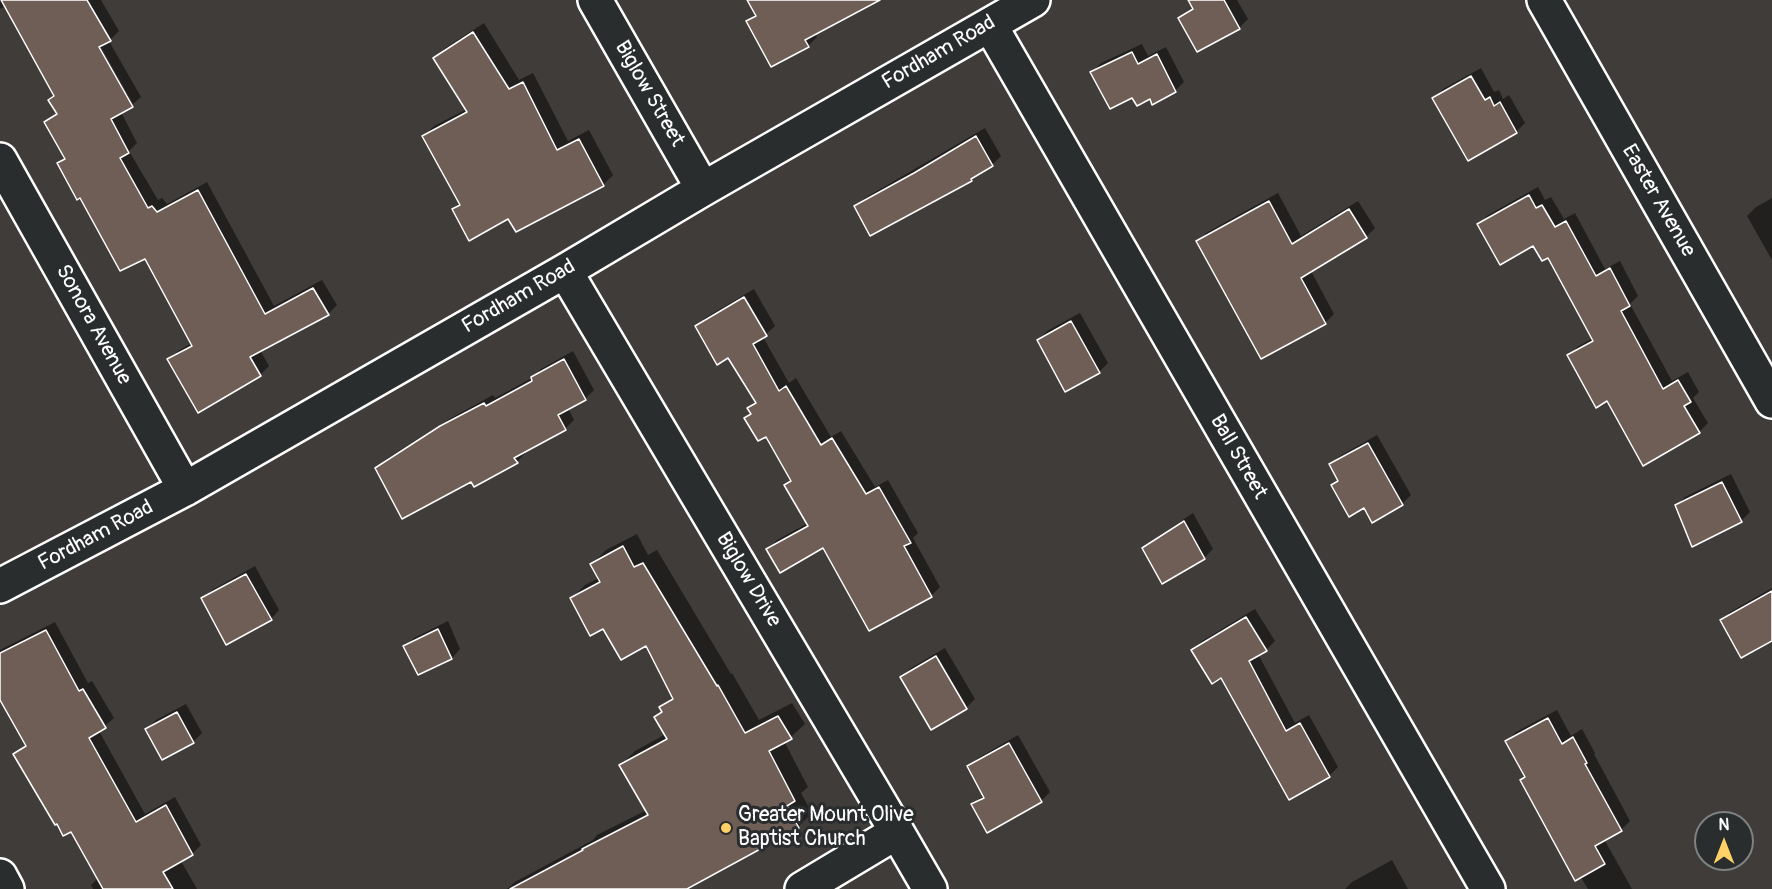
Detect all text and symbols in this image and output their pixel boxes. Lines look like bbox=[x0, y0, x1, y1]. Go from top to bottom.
street label: Fordham Road bbox=[878, 10, 1000, 96]
street label: Biglow Street bbox=[609, 37, 689, 151]
street label: Easter Avenue bbox=[1616, 140, 1700, 262]
street label: Fordham Road bbox=[458, 254, 580, 340]
street label: Sonora Avenue bbox=[50, 261, 136, 389]
street label: Ball Street bbox=[1204, 410, 1272, 504]
street label: Fordham Road bbox=[34, 495, 158, 577]
street label: Biglow Drive bbox=[710, 528, 786, 632]
place label: Greater Mount Olive Baptist Church bbox=[738, 803, 914, 853]
north arrow bbox=[1694, 811, 1754, 871]
text: N bbox=[1719, 815, 1729, 835]
marker: Greater Mount Olive Baptist Church bbox=[719, 821, 733, 835]

